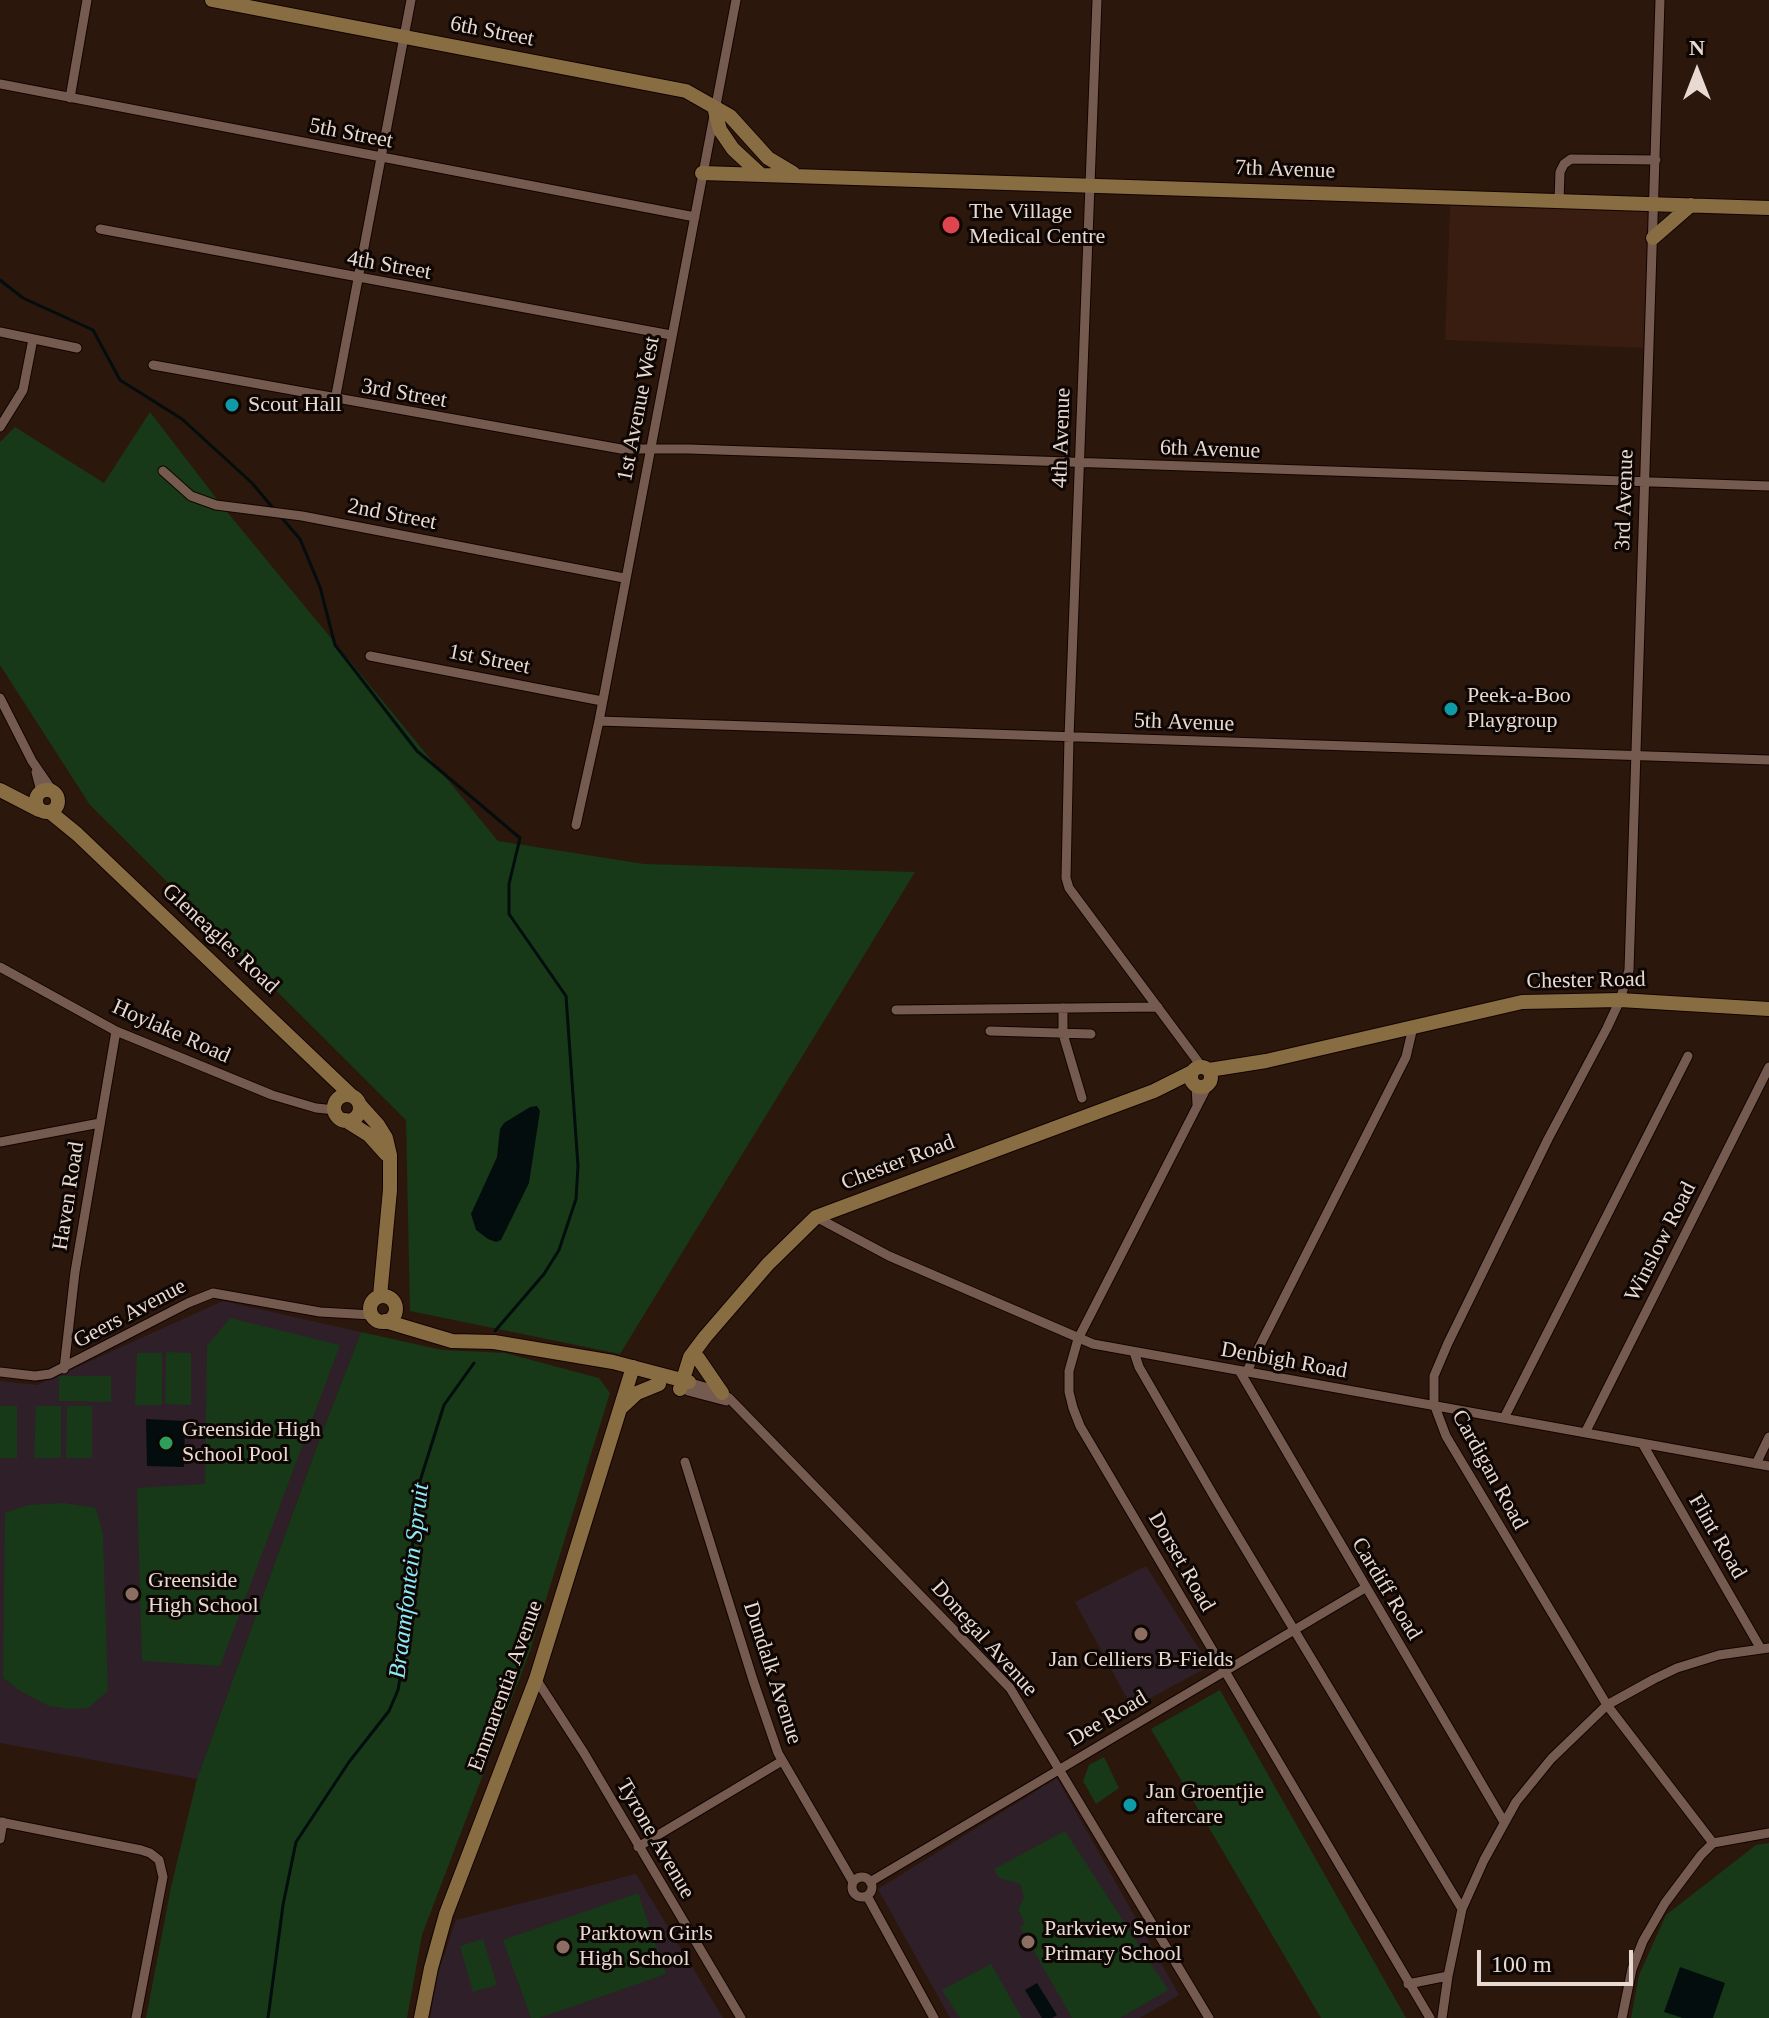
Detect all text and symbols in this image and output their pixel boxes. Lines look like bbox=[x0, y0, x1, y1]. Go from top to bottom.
street label: 6th Street bbox=[448, 11, 536, 53]
north arrow bbox=[1657, 32, 1737, 112]
text: N bbox=[1689, 35, 1705, 60]
street label: 5th Street bbox=[307, 113, 395, 155]
street label: 7th Avenue bbox=[1234, 155, 1336, 185]
place label: The Village Medical Centre bbox=[969, 199, 1105, 250]
marker: The Village Medical Centre bbox=[940, 214, 962, 236]
street label: 4th Street bbox=[345, 246, 433, 286]
street label: 1st Avenue West bbox=[612, 334, 666, 484]
street label: 3rd Street bbox=[359, 374, 449, 414]
street label: 4th Avenue bbox=[1047, 387, 1077, 489]
place label: Scout Hall bbox=[248, 392, 341, 418]
marker: Scout Hall bbox=[223, 396, 241, 414]
street label: 6th Avenue bbox=[1159, 435, 1261, 465]
street label: 3rd Avenue bbox=[1610, 449, 1640, 551]
street label: 2nd Street bbox=[345, 493, 439, 537]
street label: 1st Street bbox=[446, 639, 532, 681]
place label: Peek-a-Boo Playgroup bbox=[1467, 683, 1571, 734]
marker: Peek-a-Boo Playgroup bbox=[1442, 700, 1460, 718]
street label: 5th Avenue bbox=[1133, 708, 1235, 738]
street label: Gleneagles Road bbox=[156, 878, 284, 1000]
street label: Chester Road bbox=[1526, 967, 1646, 995]
street label: Hoylake Road bbox=[108, 994, 234, 1070]
street label: Chester Road bbox=[838, 1129, 958, 1197]
street label: Haven Road bbox=[47, 1140, 91, 1252]
street label: Winslow Road bbox=[1620, 1178, 1702, 1306]
street label: Geers Avenue bbox=[69, 1273, 191, 1355]
street label: Denbigh Road bbox=[1219, 1337, 1349, 1385]
street label: Cardigan Road bbox=[1445, 1406, 1533, 1534]
place label: Greenside High School Pool bbox=[182, 1417, 321, 1468]
marker: Greenside High School Pool bbox=[157, 1434, 175, 1452]
water label: Braamfontein Spruit bbox=[384, 1482, 436, 1680]
street label: Flint Road bbox=[1682, 1490, 1752, 1584]
street label: Dorset Road bbox=[1142, 1508, 1220, 1616]
street label: Cardiff Road bbox=[1345, 1533, 1427, 1645]
place label: Greenside High School bbox=[148, 1568, 259, 1620]
street label: Donegal Avenue bbox=[925, 1576, 1043, 1702]
marker: Greenside High School bbox=[123, 1585, 141, 1603]
street label: Emmarentia Avenue bbox=[463, 1597, 549, 1775]
street label: Dundalk Avenue bbox=[737, 1599, 807, 1747]
marker: Jan Celliers B-Fields bbox=[1132, 1625, 1150, 1643]
place label: Jan Celliers B-Fields bbox=[1049, 1647, 1233, 1673]
street label: Dee Road bbox=[1064, 1685, 1152, 1753]
street label: Tyrone Avenue bbox=[610, 1774, 700, 1904]
place label: Jan Groentjie aftercare bbox=[1146, 1779, 1264, 1830]
marker: Jan Groentjie aftercare bbox=[1121, 1796, 1139, 1814]
place label: Parkview Senior Primary School bbox=[1044, 1916, 1190, 1968]
place label: Parktown Girls High School bbox=[579, 1921, 713, 1972]
marker: Parkview Senior Primary School bbox=[1019, 1933, 1037, 1951]
scale bar bbox=[1481, 1934, 1637, 1984]
marker: Parktown Girls High School bbox=[554, 1938, 572, 1956]
text: 100 m bbox=[1491, 1951, 1552, 1977]

